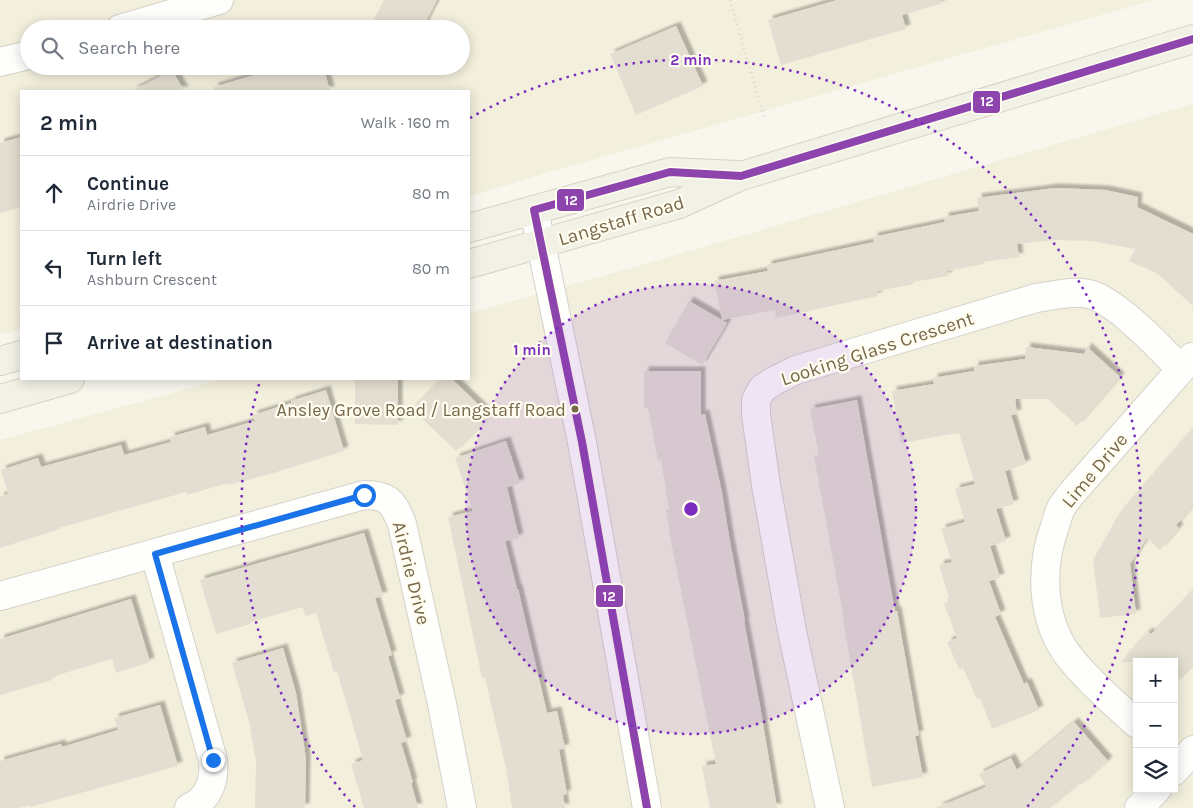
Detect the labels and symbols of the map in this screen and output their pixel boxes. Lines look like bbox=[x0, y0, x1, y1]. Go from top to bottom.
text: 2 min bbox=[670, 51, 712, 69]
line badge: 12 bbox=[972, 90, 1001, 114]
text: 12 bbox=[980, 93, 994, 110]
line badge: 12 bbox=[556, 188, 585, 212]
street label: Langstaff Road bbox=[556, 191, 687, 251]
text: 12 bbox=[564, 192, 578, 209]
street label: Looking Glass Crescent bbox=[778, 307, 977, 391]
text: 1 min bbox=[513, 341, 551, 359]
place label: Ansley Grove Road / Langstaff Road bbox=[277, 399, 566, 421]
marker: Ansley Grove Road / Langstaff Road bbox=[570, 404, 580, 414]
street label: Lime Drive bbox=[1057, 429, 1132, 513]
route start bbox=[353, 484, 376, 507]
centre of rings bbox=[682, 500, 700, 518]
street label: Airdrie Drive bbox=[388, 519, 435, 627]
line badge: 12 bbox=[595, 584, 624, 608]
text: 12 bbox=[602, 588, 616, 605]
route end bbox=[202, 749, 225, 772]

